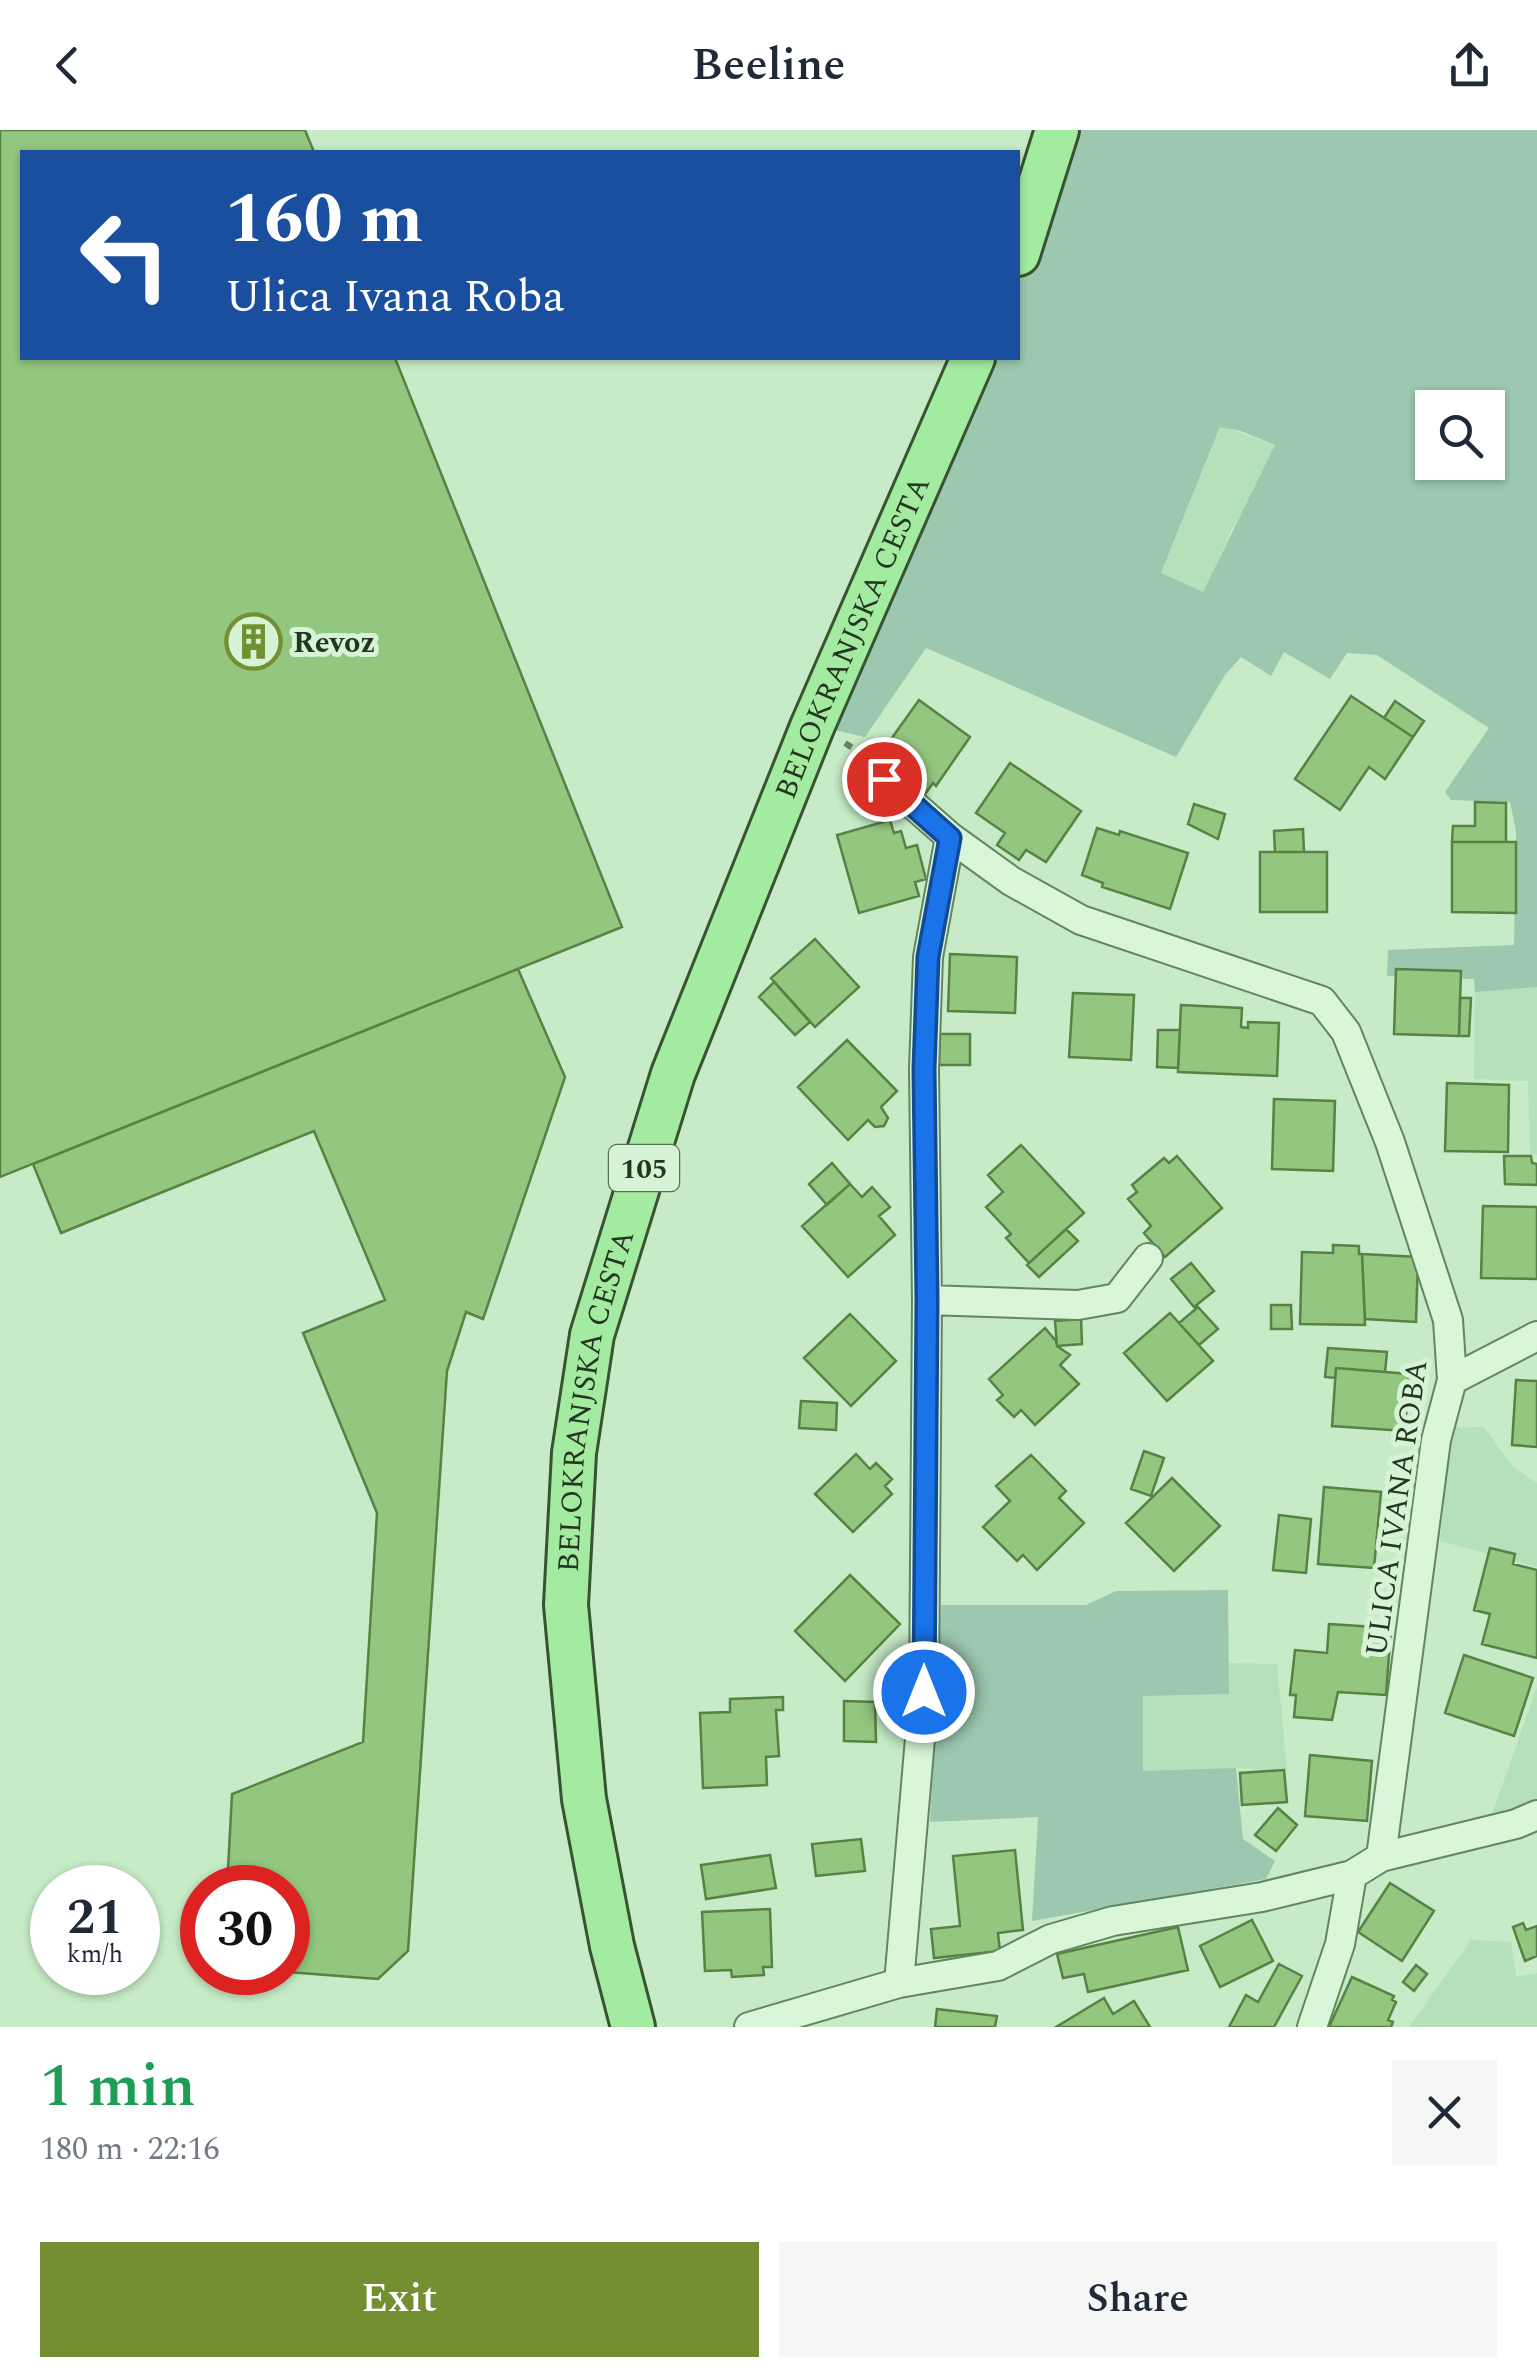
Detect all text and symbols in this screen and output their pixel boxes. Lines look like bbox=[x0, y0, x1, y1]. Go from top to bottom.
text: Beeline bbox=[692, 31, 845, 100]
icon: back bbox=[40, 38, 95, 93]
icon: share bbox=[1442, 38, 1497, 93]
text: 160 m bbox=[225, 167, 423, 273]
icon: left bbox=[60, 190, 190, 320]
text: Ulica Ivana Roba bbox=[225, 263, 565, 332]
map controls bbox=[1415, 390, 1505, 480]
button: search bbox=[1415, 390, 1505, 480]
street label: BELOKRANJSKA CESTA bbox=[763, 469, 943, 806]
building icon: Revoz bbox=[224, 612, 284, 672]
place label: Revoz bbox=[293, 620, 375, 666]
pin bbox=[842, 737, 927, 822]
icon: arrive bbox=[857, 752, 912, 807]
road number: 105 bbox=[609, 1145, 679, 1191]
street label: BELOKRANJSKA CESTA bbox=[546, 1224, 647, 1573]
street label: ULICA IVANA ROBA bbox=[1353, 1357, 1441, 1659]
position arrow bbox=[872, 1640, 976, 1744]
speed limit sign: 30 bbox=[180, 1865, 310, 1995]
text: 21 bbox=[67, 1880, 123, 1956]
text: km/h bbox=[67, 1936, 123, 1974]
text: 1 min bbox=[40, 2041, 196, 2133]
button: close bbox=[1392, 2060, 1497, 2165]
text: 180 m · 22:16 bbox=[40, 2125, 220, 2174]
button: Exit bbox=[40, 2242, 759, 2357]
button: Share bbox=[779, 2242, 1497, 2357]

